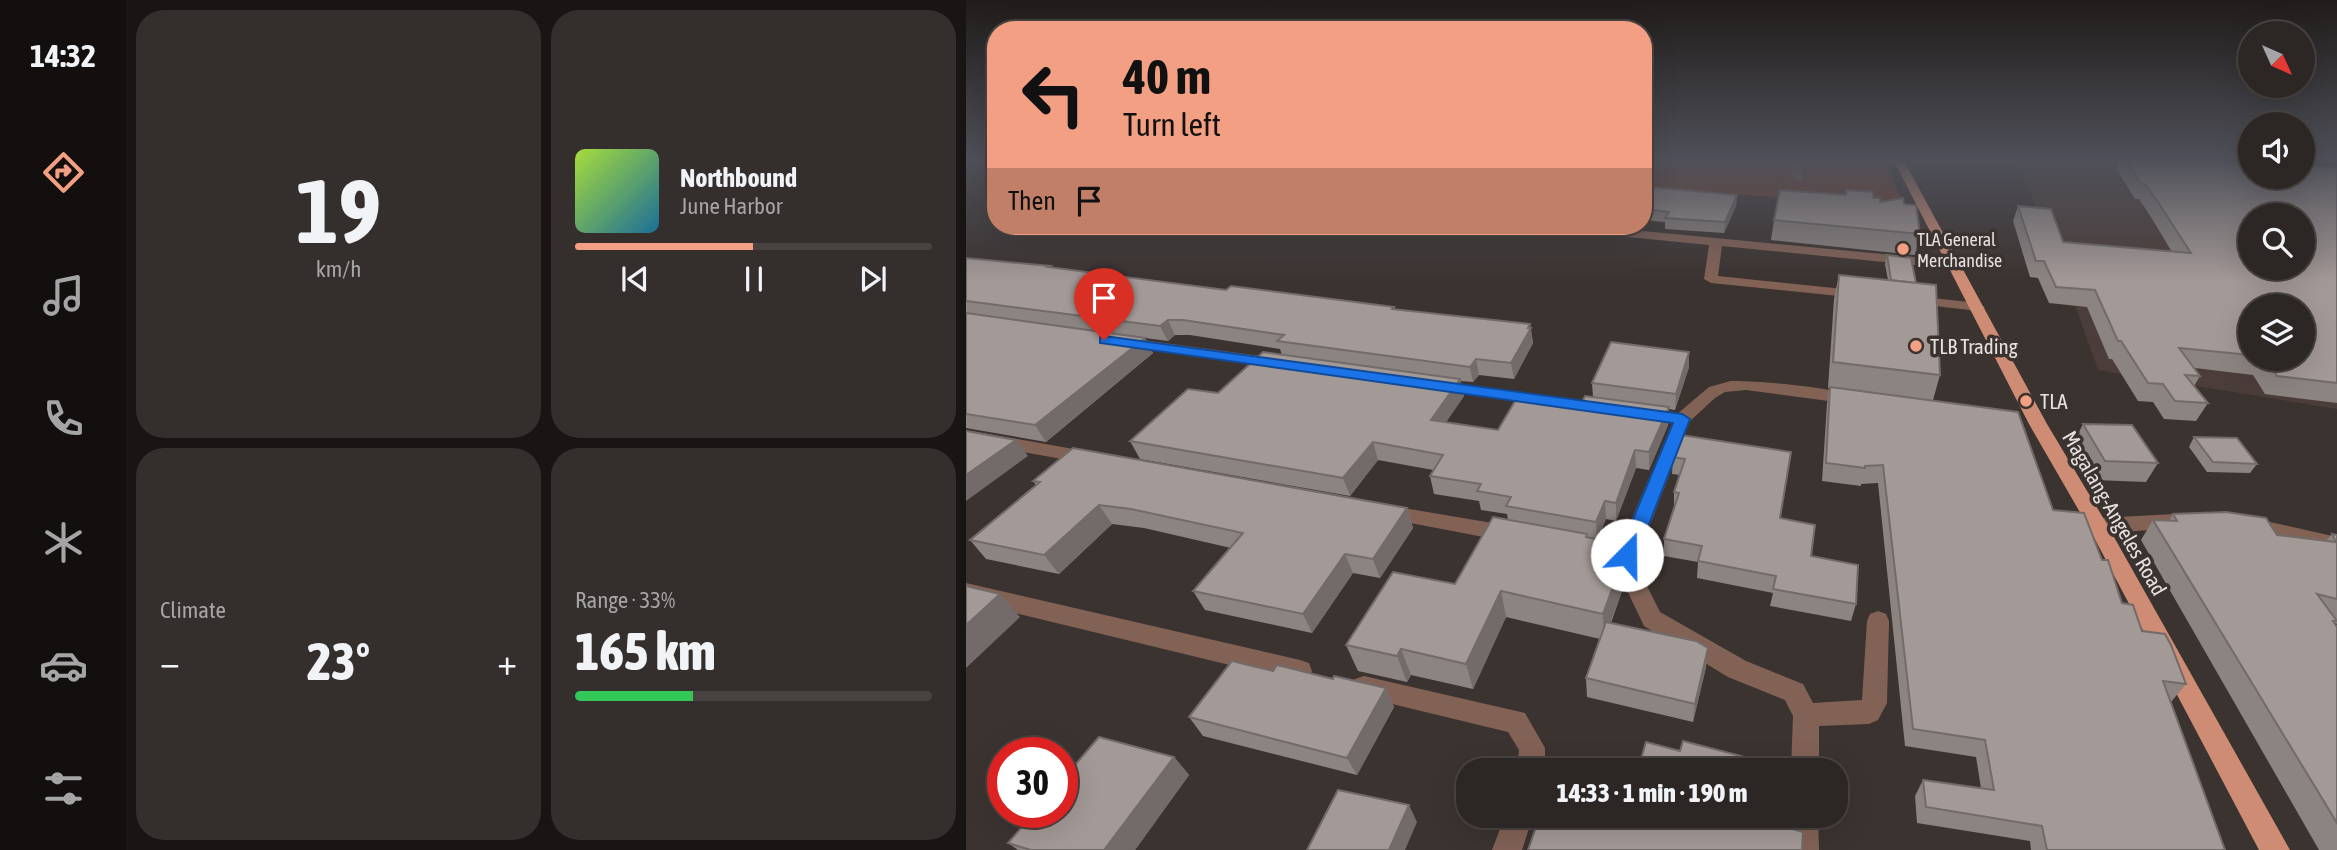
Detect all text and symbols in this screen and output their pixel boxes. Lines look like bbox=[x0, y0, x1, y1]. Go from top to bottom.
north arrow bbox=[2238, 21, 2315, 98]
map controls bbox=[2238, 21, 2315, 371]
text: 14:32 bbox=[30, 37, 96, 74]
text: 40 m bbox=[1123, 48, 1211, 104]
icon: left bbox=[1008, 49, 1099, 140]
text: Turn left bbox=[1123, 106, 1221, 143]
button: sound bbox=[2238, 112, 2315, 189]
icon: directions bbox=[39, 148, 88, 197]
text: 19 bbox=[296, 158, 381, 262]
text: Northbound bbox=[680, 163, 797, 193]
icon: arrive bbox=[1070, 182, 1108, 220]
text: Then bbox=[1008, 186, 1056, 216]
text: June Harbor bbox=[680, 193, 783, 219]
button: search bbox=[2238, 203, 2315, 280]
place label: TLA General Merchandise bbox=[1917, 229, 2002, 271]
marker: TLA General Merchandise bbox=[1895, 241, 1911, 257]
text: km/h bbox=[316, 256, 361, 282]
icon: previous bbox=[616, 260, 654, 298]
icon: pause bbox=[735, 260, 773, 298]
icon: next bbox=[854, 260, 892, 298]
pin bbox=[1074, 268, 1134, 340]
icon: music bbox=[39, 271, 88, 320]
icon: arrive bbox=[1085, 279, 1123, 317]
button: layers bbox=[2238, 294, 2315, 371]
place label: TLB Trading bbox=[1930, 334, 2018, 358]
marker: TLB Trading bbox=[1908, 338, 1924, 354]
place label: TLA bbox=[2040, 389, 2068, 413]
marker: TLA bbox=[2018, 393, 2034, 409]
icon: phone bbox=[39, 394, 88, 443]
street label: Magalang-Angeles Road bbox=[2058, 427, 2172, 599]
icon: climate bbox=[39, 518, 88, 567]
position arrow bbox=[1590, 518, 1664, 592]
text: Range · 33% bbox=[575, 587, 675, 613]
text: Climate bbox=[160, 597, 226, 623]
text: 165 km bbox=[575, 621, 716, 681]
text: 23° bbox=[307, 631, 370, 691]
text: − bbox=[160, 640, 180, 683]
text: + bbox=[497, 640, 517, 683]
icon: car bbox=[39, 641, 88, 690]
speed limit sign: 30 bbox=[987, 737, 1078, 828]
icon: filters bbox=[39, 764, 88, 813]
text: 14:33 · 1 min · 190 m bbox=[1557, 778, 1747, 808]

